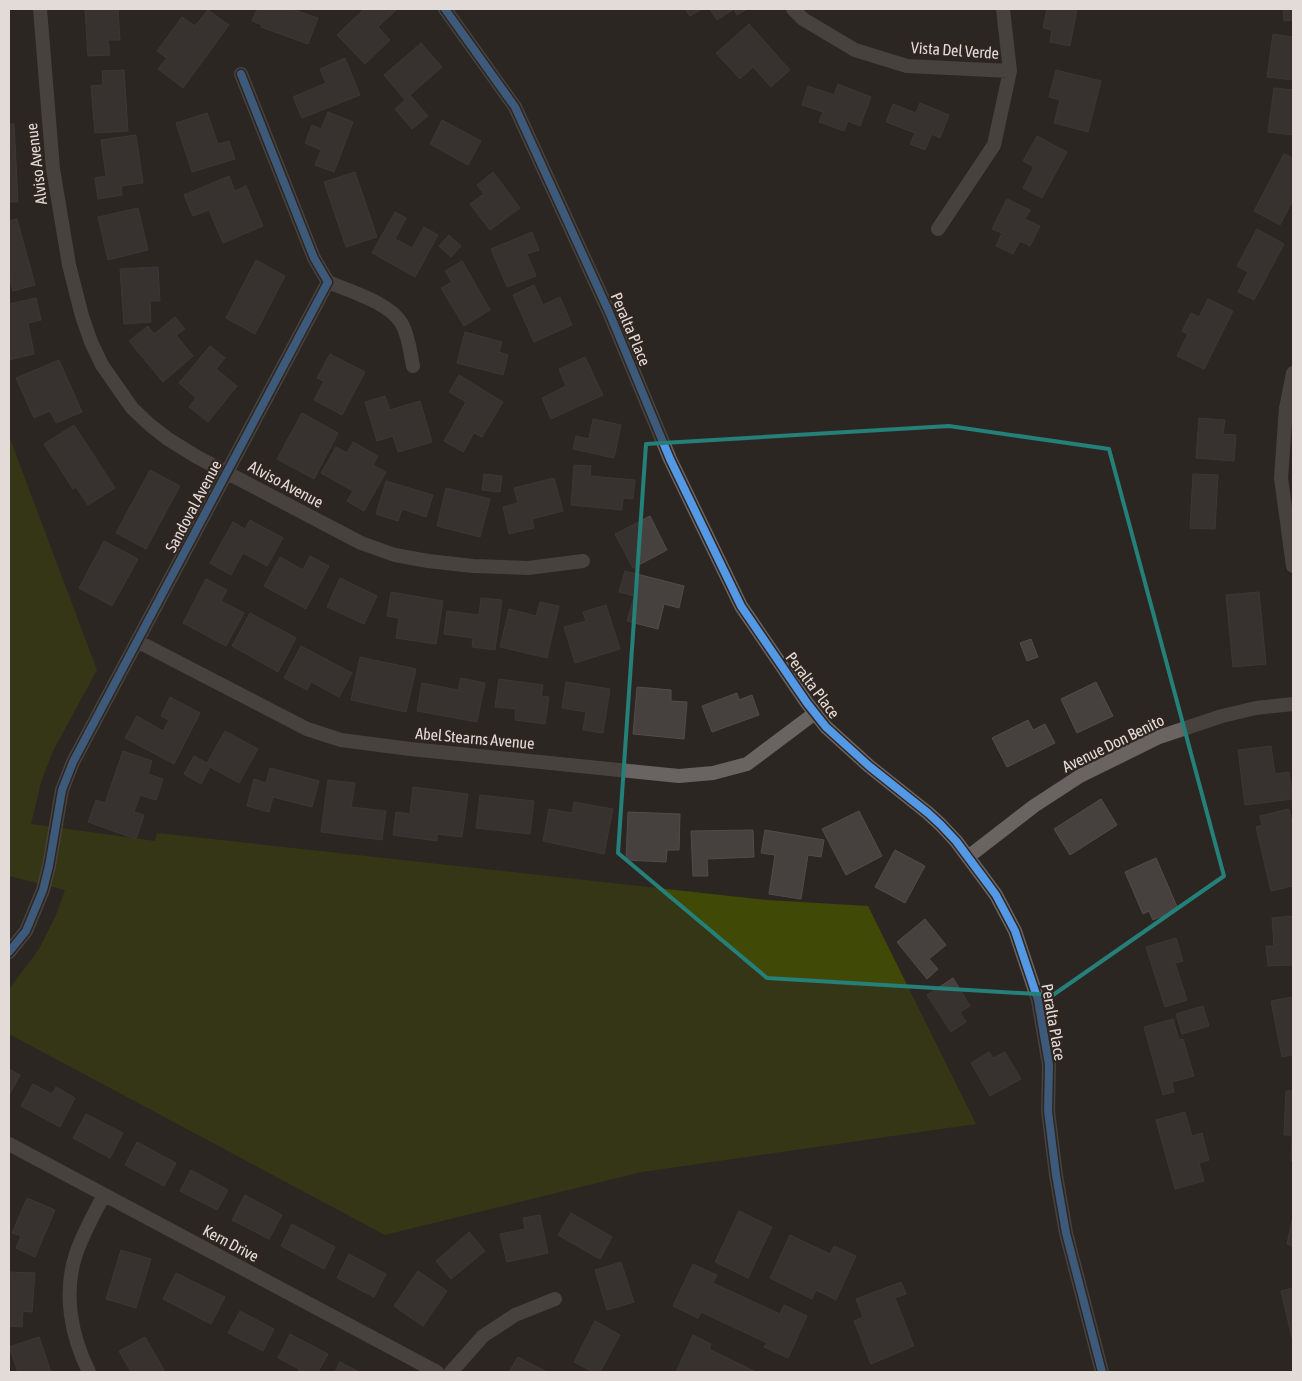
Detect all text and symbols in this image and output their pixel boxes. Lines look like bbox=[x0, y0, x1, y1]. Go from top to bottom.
street label: Vista Del Verde bbox=[910, 38, 1000, 62]
street label: Alviso Avenue bbox=[22, 122, 50, 206]
street label: Peralta Place bbox=[607, 290, 655, 368]
street label: Sandoval Avenue bbox=[161, 457, 225, 555]
street label: Alviso Avenue bbox=[246, 457, 326, 511]
street label: Peralta Place bbox=[782, 648, 844, 722]
street label: Avenue Don Benito bbox=[1059, 711, 1167, 775]
street label: Abel Stearns Avenue bbox=[415, 724, 535, 752]
street label: Peralta Place bbox=[1038, 982, 1070, 1062]
street label: Kern Drive bbox=[200, 1221, 262, 1265]

